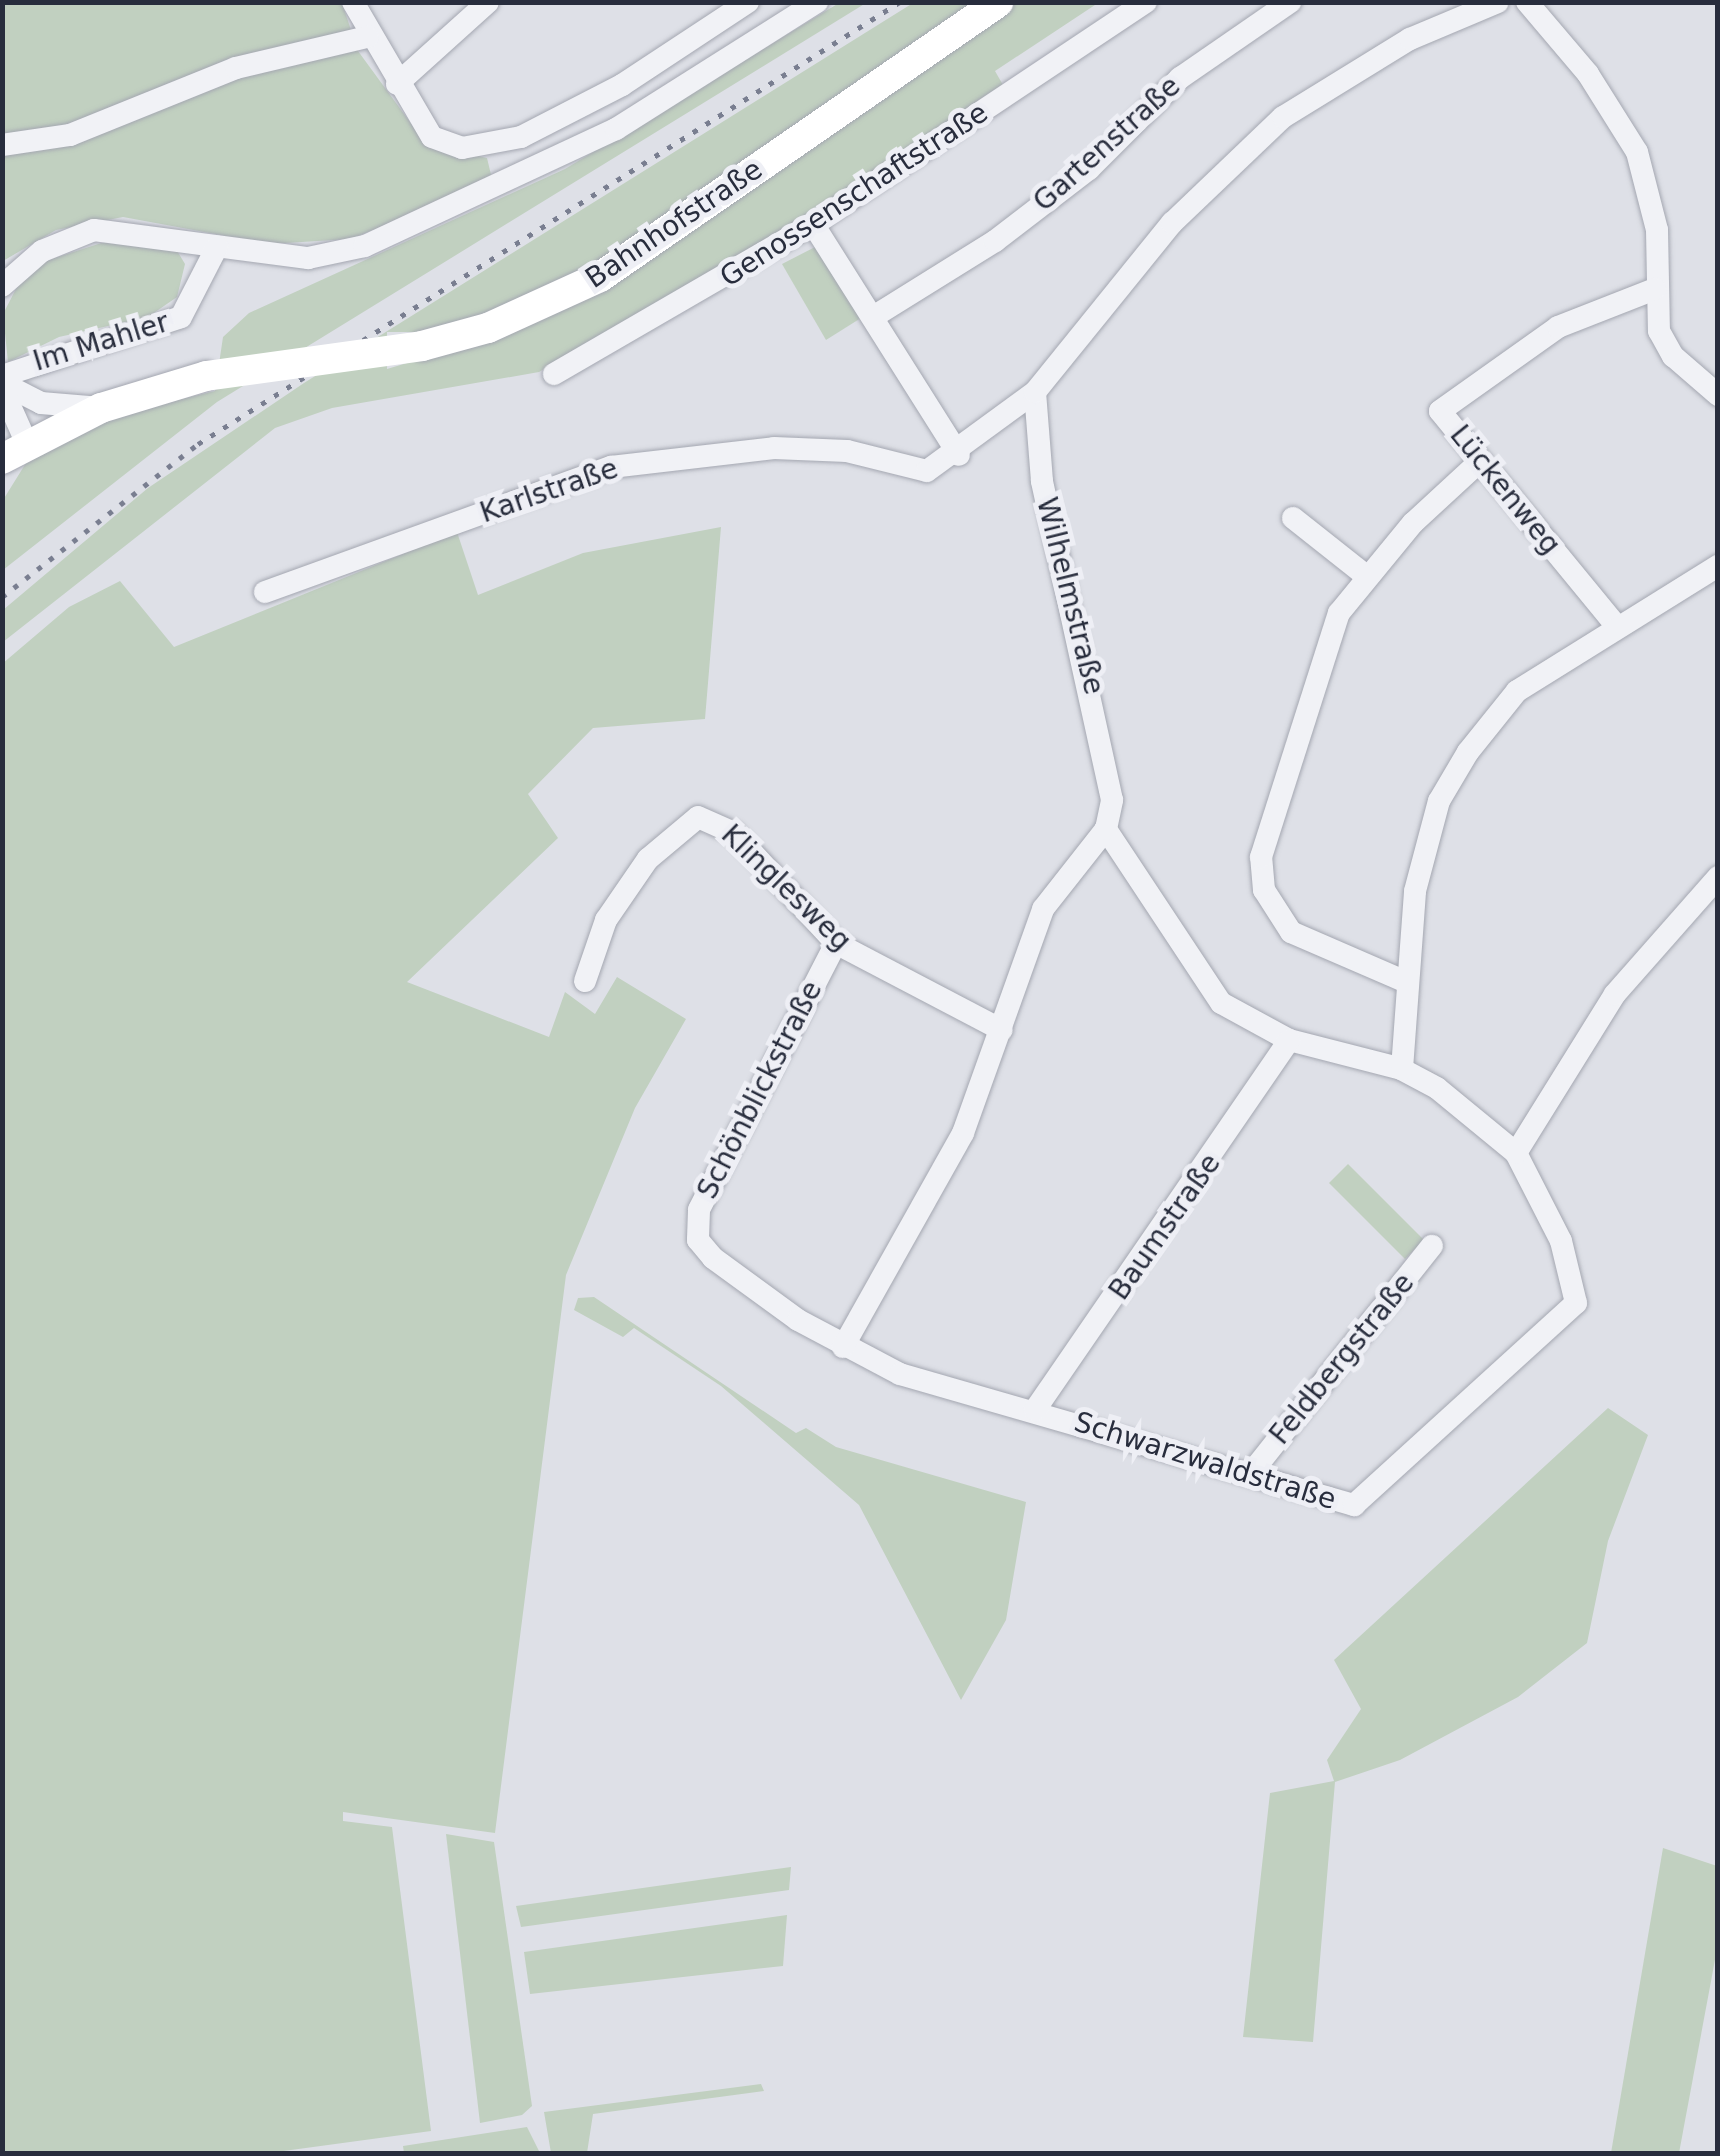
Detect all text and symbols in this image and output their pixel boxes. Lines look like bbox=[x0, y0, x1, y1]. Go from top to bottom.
street label: Gartenstraße bbox=[1027, 69, 1187, 219]
street label: Genossenschaftstraße bbox=[714, 96, 994, 294]
street label: Bahnhofstraße bbox=[579, 153, 769, 295]
street label: Im Mahler bbox=[29, 305, 173, 379]
street label: Lückenweg bbox=[1443, 419, 1567, 561]
street label: Karlstraße bbox=[476, 452, 622, 530]
street label: Wilhelmstraße bbox=[1029, 494, 1111, 698]
street label: Klinglesweg bbox=[714, 818, 858, 958]
street label: Schönblickstraße bbox=[691, 976, 829, 1204]
street label: Baumstraße bbox=[1102, 1148, 1228, 1306]
street label: Feldbergstraße bbox=[1263, 1267, 1421, 1451]
street label: Schwarzwaldstraße bbox=[1070, 1405, 1340, 1517]

